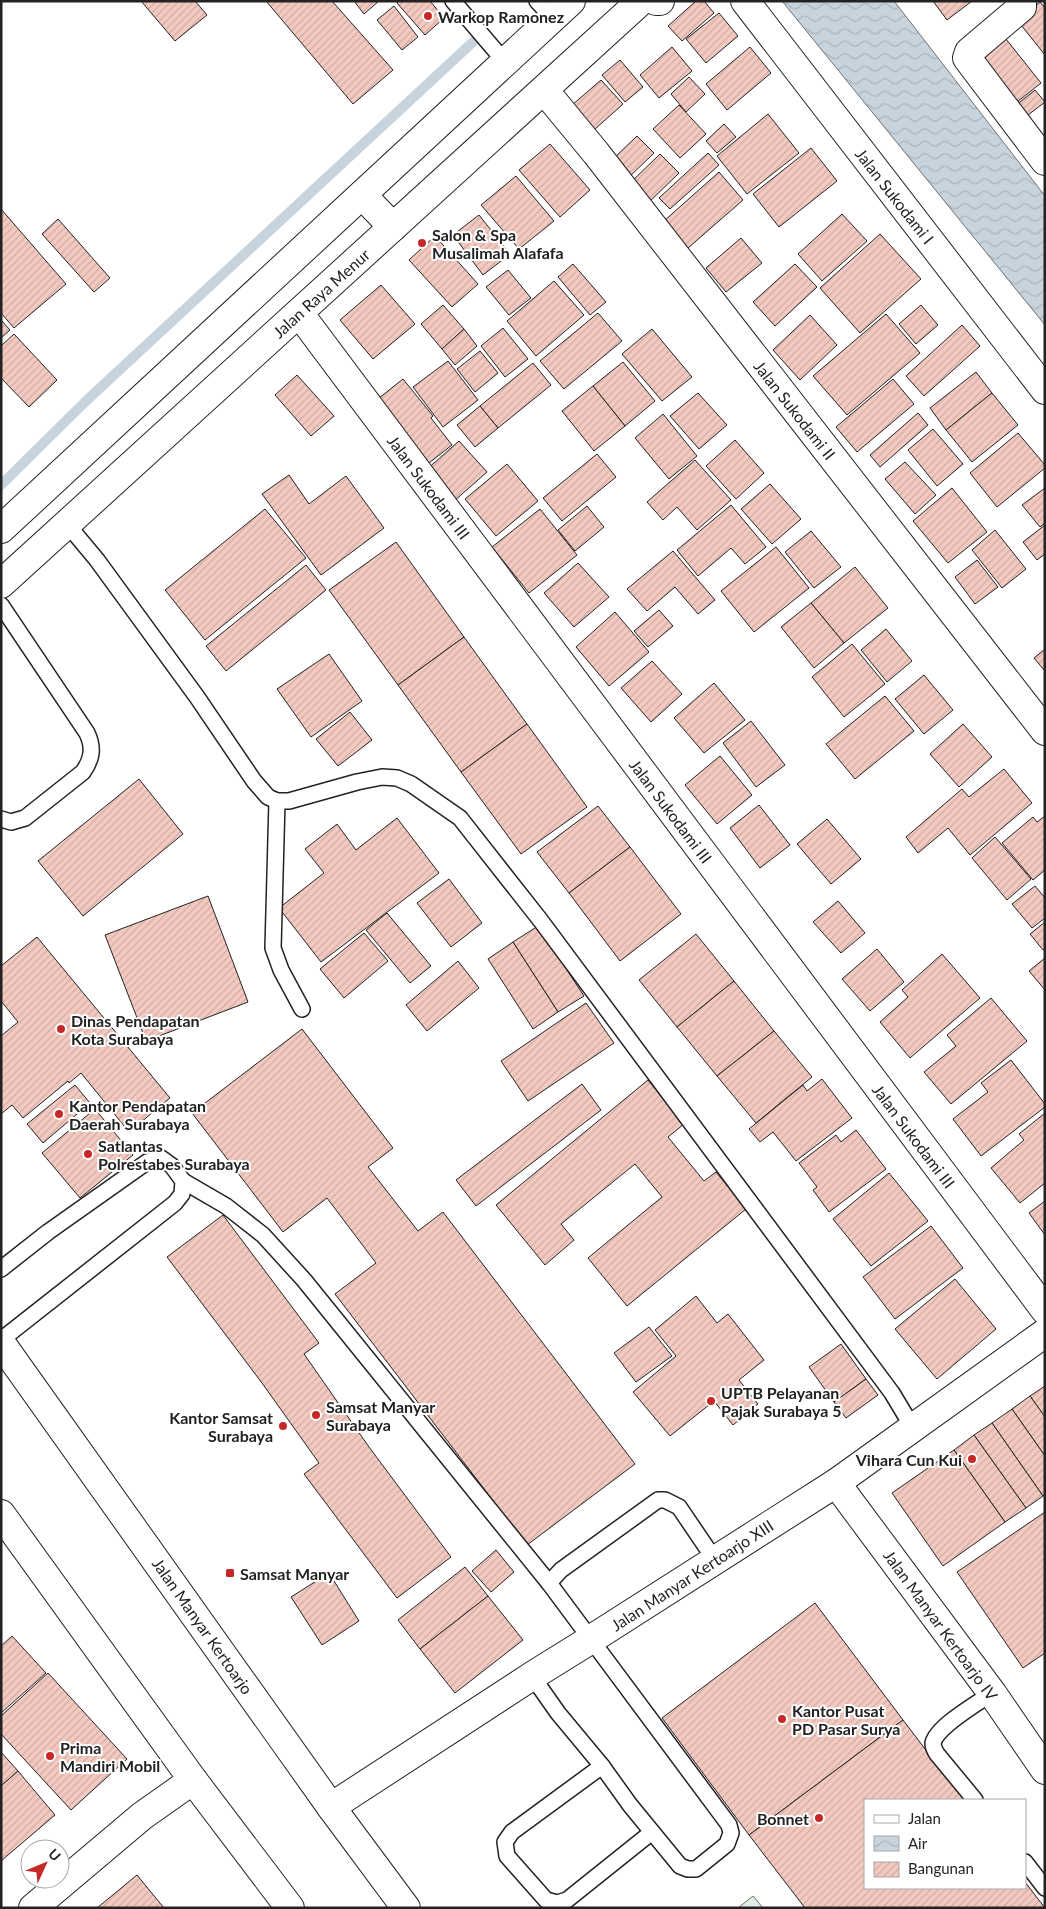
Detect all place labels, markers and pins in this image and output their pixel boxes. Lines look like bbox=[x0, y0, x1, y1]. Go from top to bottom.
place label: Warkop Ramonez bbox=[438, 7, 564, 26]
marker: Warkop Ramonez bbox=[422, 10, 434, 22]
place label: Salon & Spa Musalimah Alafafa bbox=[432, 225, 564, 262]
marker: Salon & Spa Musalimah Alafafa bbox=[416, 237, 428, 249]
place label: Dinas Pendapatan Kota Surabaya bbox=[71, 1011, 200, 1048]
marker: Dinas Pendapatan Kota Surabaya bbox=[55, 1023, 67, 1035]
place label: Kantor Pendapatan Daerah Surabaya bbox=[69, 1096, 206, 1133]
marker: Kantor Pendapatan Daerah Surabaya bbox=[53, 1108, 65, 1120]
place label: Satlantas Polrestabes Surabaya bbox=[98, 1136, 250, 1173]
marker: Satlantas Polrestabes Surabaya bbox=[82, 1148, 94, 1160]
place label: UPTB Pelayanan Pajak Surabaya 5 bbox=[721, 1383, 842, 1420]
marker: UPTB Pelayanan Pajak Surabaya 5 bbox=[705, 1395, 717, 1407]
place label: Samsat Manyar Surabaya bbox=[326, 1397, 435, 1434]
place label: Kantor Samsat Surabaya bbox=[169, 1408, 273, 1445]
marker: Samsat Manyar Surabaya bbox=[310, 1409, 322, 1421]
marker: Kantor Samsat Surabaya bbox=[277, 1420, 289, 1432]
place label: Vihara Cun Kui bbox=[855, 1450, 962, 1469]
marker: Vihara Cun Kui bbox=[966, 1453, 978, 1465]
place label: Samsat Manyar bbox=[240, 1564, 349, 1583]
marker: Samsat Manyar bbox=[224, 1567, 236, 1579]
place label: Kantor Pusat PD Pasar Surya bbox=[792, 1701, 900, 1738]
marker: Kantor Pusat PD Pasar Surya bbox=[776, 1713, 788, 1725]
place label: Prima Mandiri Mobil bbox=[60, 1738, 160, 1775]
marker: Prima Mandiri Mobil bbox=[44, 1750, 56, 1762]
place label: Bonnet bbox=[757, 1809, 809, 1828]
marker: Bonnet bbox=[813, 1812, 825, 1824]

